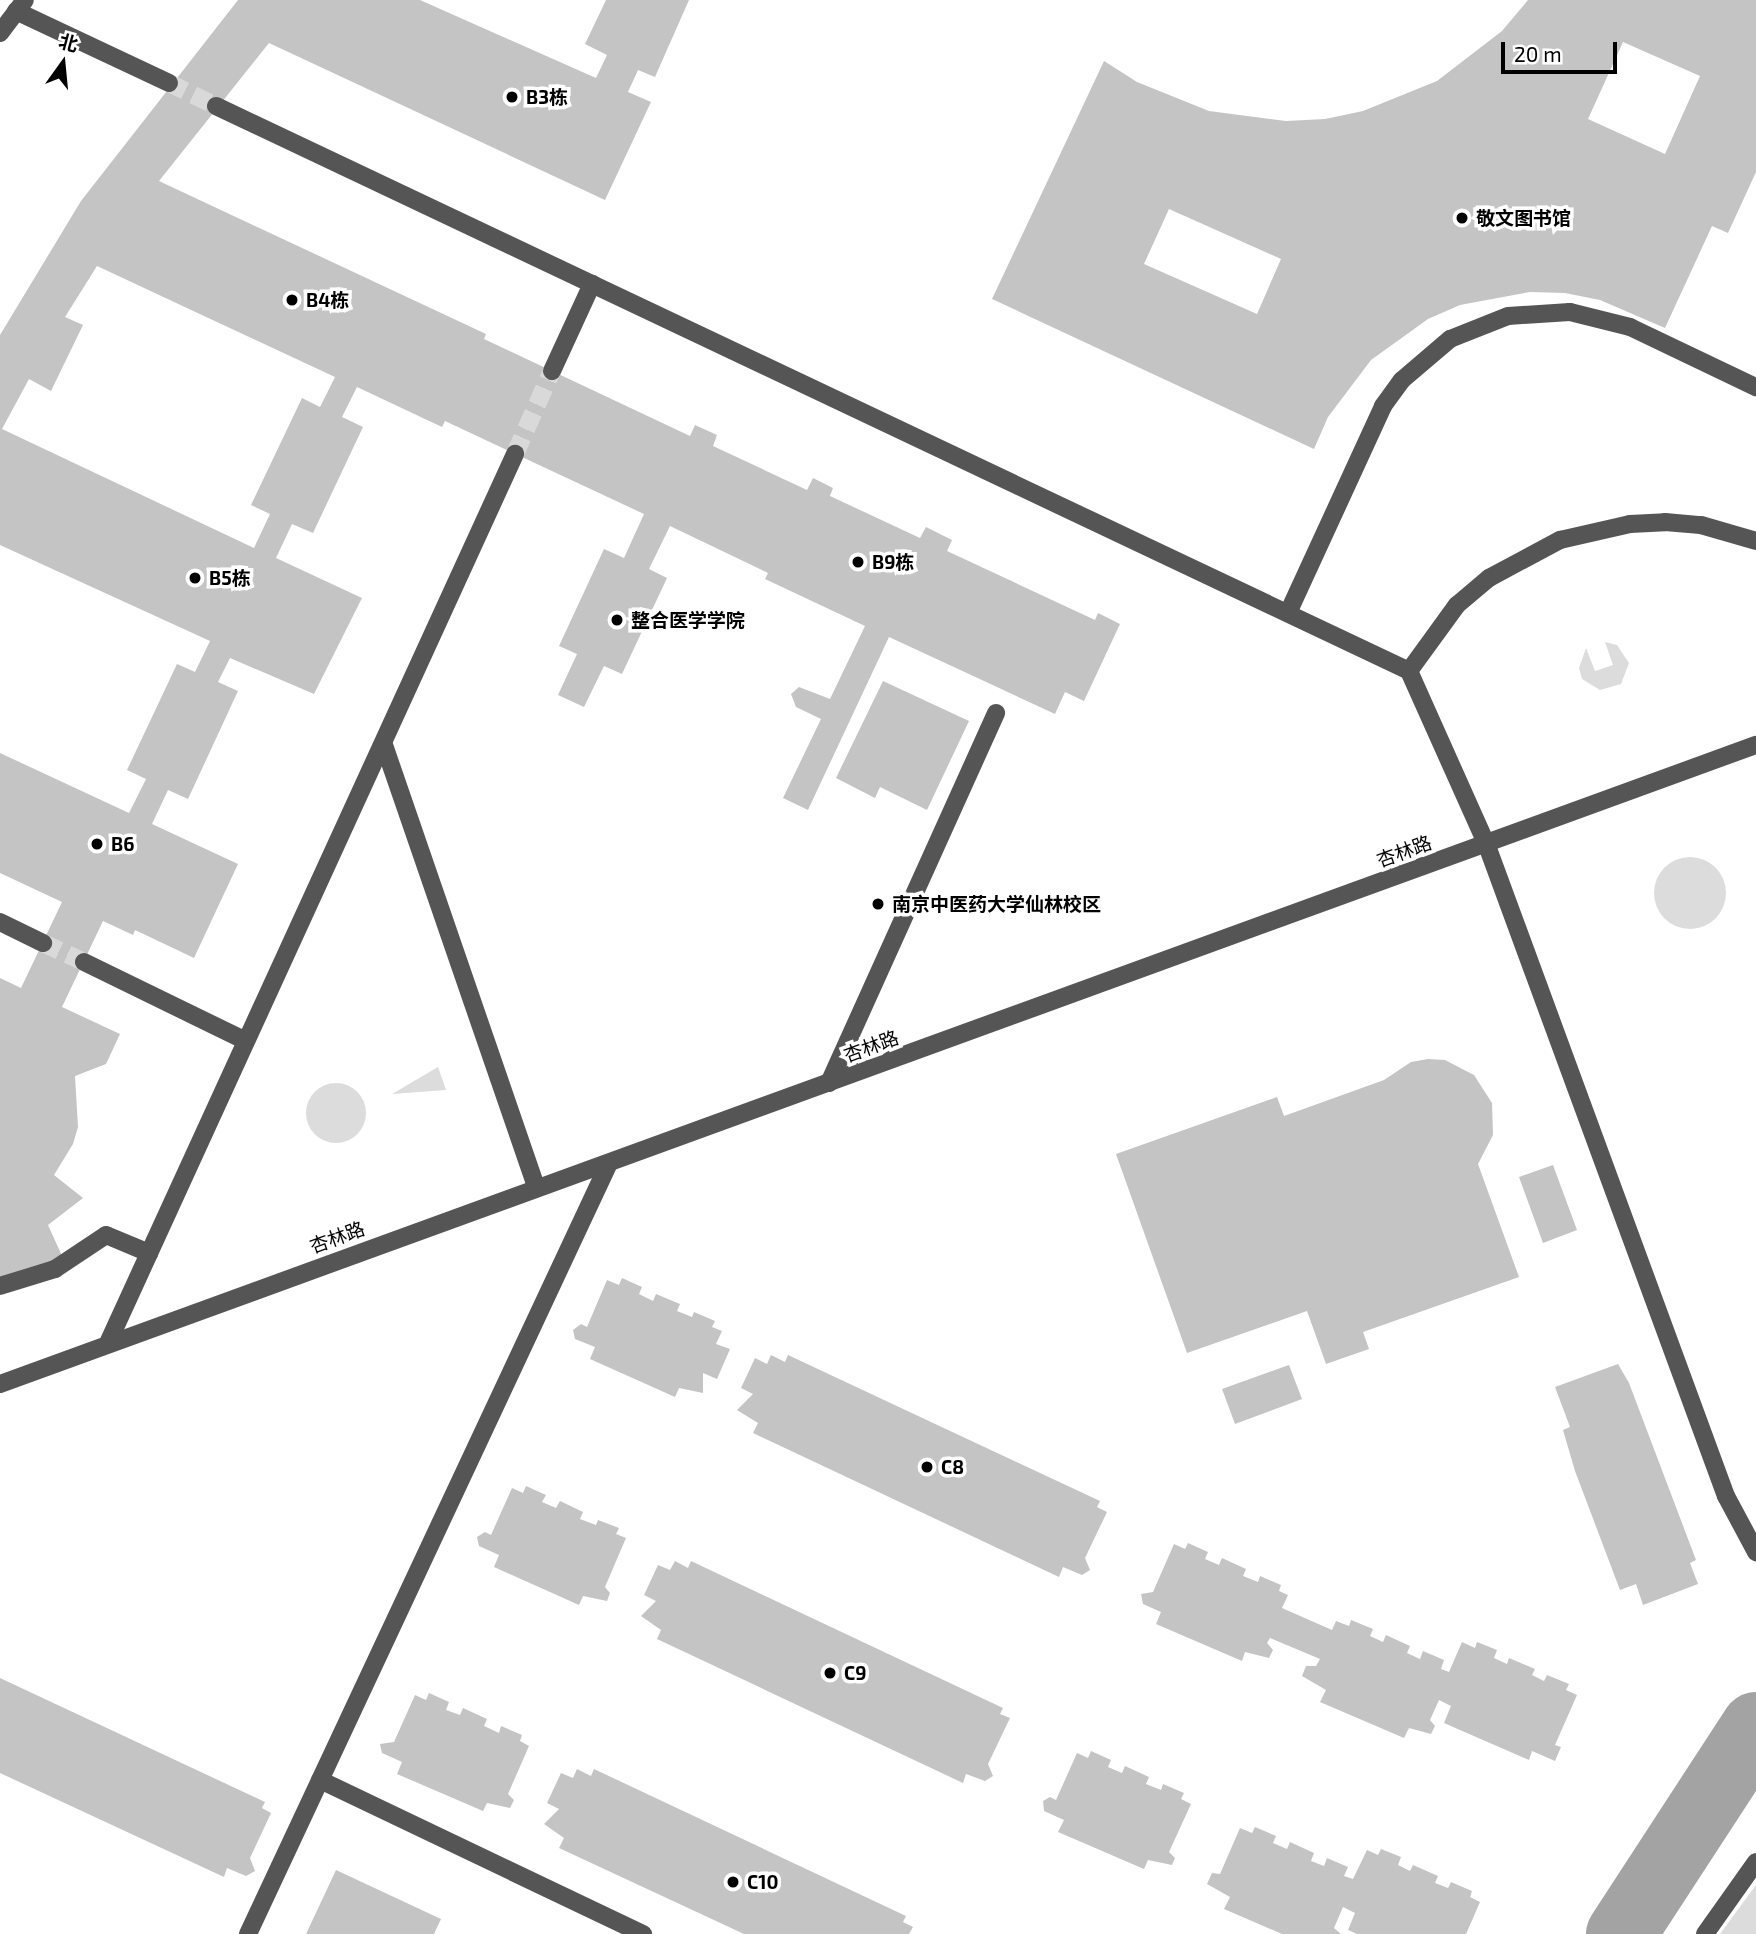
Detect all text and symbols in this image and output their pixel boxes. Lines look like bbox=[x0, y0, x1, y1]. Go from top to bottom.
north arrow bbox=[28, 28, 98, 98]
scale bar bbox=[1504, 28, 1620, 72]
text: 北 bbox=[56, 29, 81, 56]
text: 20 m bbox=[1514, 41, 1562, 66]
place label: B3栋 bbox=[526, 86, 568, 108]
marker: B3栋 bbox=[504, 89, 520, 105]
place label: 敬文图书馆 bbox=[1476, 207, 1571, 229]
marker: 敬文图书馆 bbox=[1454, 210, 1470, 226]
place label: B4栋 bbox=[306, 289, 349, 311]
marker: B4栋 bbox=[284, 292, 300, 308]
place label: B9栋 bbox=[872, 551, 914, 573]
marker: B9栋 bbox=[850, 554, 866, 570]
place label: B5栋 bbox=[209, 567, 251, 589]
marker: B5栋 bbox=[187, 570, 203, 586]
place label: 整合医学学院 bbox=[631, 609, 745, 631]
marker: 整合医学学院 bbox=[609, 612, 625, 628]
street label: 杏林路 bbox=[1373, 831, 1435, 871]
place label: B6 bbox=[111, 833, 134, 855]
marker: B6 bbox=[89, 836, 105, 852]
place label: 南京中医药大学仙林校区 bbox=[892, 893, 1101, 915]
marker: 南京中医药大学仙林校区 bbox=[870, 896, 886, 912]
street label: 杏林路 bbox=[840, 1026, 902, 1066]
street label: 杏林路 bbox=[306, 1217, 368, 1257]
place label: C8 bbox=[941, 1456, 964, 1478]
marker: C8 bbox=[919, 1459, 935, 1475]
place label: C9 bbox=[844, 1662, 866, 1684]
marker: C9 bbox=[822, 1665, 838, 1681]
place label: C10 bbox=[747, 1871, 778, 1893]
marker: C10 bbox=[725, 1874, 741, 1890]

